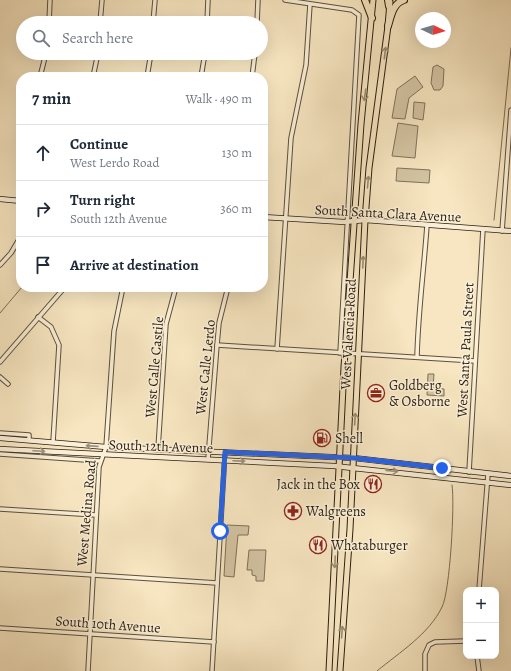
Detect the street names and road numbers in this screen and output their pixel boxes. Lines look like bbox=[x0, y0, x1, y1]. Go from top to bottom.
street label: South Santa Clara Avenue bbox=[314, 200, 462, 227]
street label: West Valencia Road bbox=[336, 278, 361, 391]
street label: West Santa Paula Street bbox=[452, 282, 479, 419]
street label: West Calle Castile bbox=[141, 316, 168, 419]
street label: West Calle Lerdo bbox=[191, 319, 220, 417]
street label: South 12th Avenue bbox=[108, 435, 214, 458]
street label: West Medina Road bbox=[72, 459, 101, 568]
street label: South 10th Avenue bbox=[55, 611, 161, 638]

